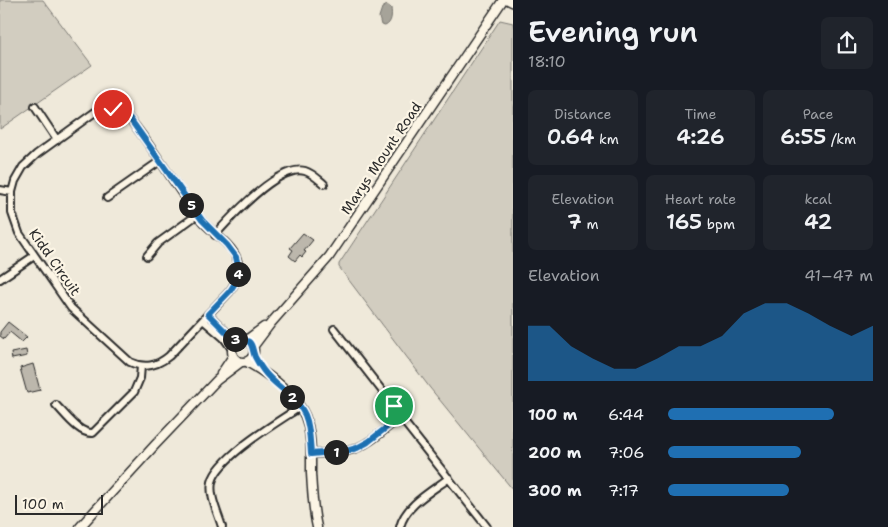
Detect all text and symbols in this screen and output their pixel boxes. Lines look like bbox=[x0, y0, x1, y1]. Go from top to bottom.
text: Evening run bbox=[528, 13, 698, 51]
button: share bbox=[821, 17, 873, 69]
text: 18:10 bbox=[528, 51, 566, 72]
pin bbox=[92, 88, 134, 130]
icon: check bbox=[99, 95, 127, 123]
street label: Marys Mount Road bbox=[337, 98, 425, 218]
text: Distance bbox=[554, 105, 612, 123]
text: Time bbox=[684, 105, 717, 123]
text: Pace bbox=[803, 105, 834, 123]
text: 0.64 bbox=[547, 123, 594, 151]
text: 4:26 bbox=[676, 123, 725, 151]
text: 6:55 bbox=[780, 123, 826, 151]
text: km bbox=[594, 130, 619, 148]
text: /km bbox=[826, 130, 856, 148]
text: Elevation bbox=[551, 190, 614, 208]
text: Heart rate bbox=[665, 190, 736, 208]
text: kcal bbox=[805, 190, 832, 208]
pin: 5 bbox=[178, 192, 204, 218]
text: 5 bbox=[187, 196, 196, 214]
text: 7 bbox=[567, 208, 582, 236]
text: 165 bbox=[666, 208, 702, 236]
text: 42 bbox=[804, 208, 832, 236]
text: m bbox=[582, 215, 599, 233]
text: bpm bbox=[702, 215, 735, 233]
street label: Kidd Circuit bbox=[25, 225, 85, 299]
pin: 4 bbox=[226, 262, 250, 286]
text: 4 bbox=[234, 265, 243, 283]
text: Elevation bbox=[528, 265, 600, 286]
text: 41–47 m bbox=[804, 265, 873, 286]
pin: 3 bbox=[222, 326, 248, 352]
text: 3 bbox=[231, 330, 240, 348]
pin: 2 bbox=[280, 384, 304, 410]
pin bbox=[373, 385, 415, 427]
text: 2 bbox=[288, 388, 297, 406]
icon: arrive bbox=[380, 392, 408, 420]
text: 100 m bbox=[528, 404, 577, 425]
text: 6:44 bbox=[608, 404, 644, 425]
pin: 1 bbox=[324, 440, 348, 464]
text: 200 m bbox=[528, 442, 581, 463]
text: 7:06 bbox=[608, 442, 645, 463]
text: 1 bbox=[333, 443, 340, 461]
text: 300 m bbox=[528, 480, 582, 501]
text: 7:17 bbox=[608, 480, 639, 501]
scale bar bbox=[15, 492, 102, 515]
text: 100 m bbox=[22, 495, 64, 513]

